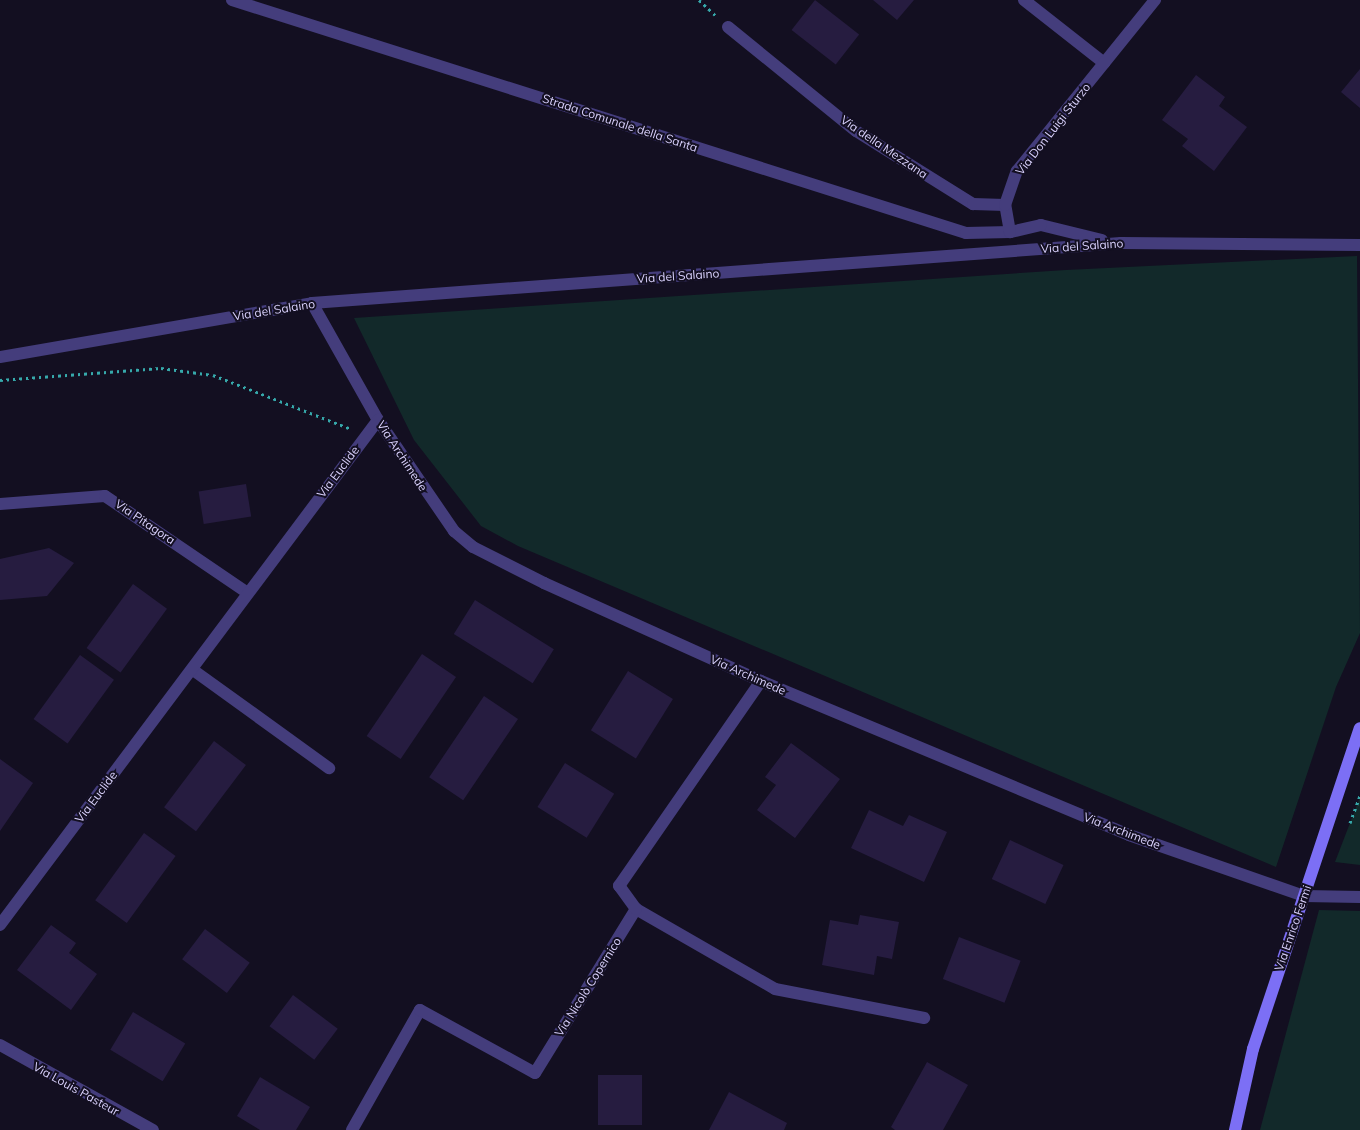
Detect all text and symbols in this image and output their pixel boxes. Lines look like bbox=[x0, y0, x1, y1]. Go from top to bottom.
street label: Via Don Luigi Sturzo bbox=[1013, 80, 1093, 178]
street label: Strada Comunale della Santa bbox=[541, 91, 699, 155]
street label: Via della Mezzana bbox=[838, 113, 930, 181]
street label: Via del Salaino bbox=[1040, 236, 1124, 256]
street label: Via del Salaino bbox=[636, 266, 720, 286]
street label: Via del Salaino bbox=[232, 296, 316, 324]
street label: Via Archimede bbox=[374, 418, 430, 494]
street label: Via Euclide bbox=[314, 443, 362, 501]
street label: Via Pitagora bbox=[112, 497, 178, 547]
street label: Via Archimede bbox=[708, 652, 788, 698]
street label: Via Euclide bbox=[72, 768, 120, 826]
street label: Via Archimede bbox=[1081, 810, 1163, 852]
street label: Via Enrico Fermi bbox=[1272, 883, 1314, 973]
street label: Via Nicolò Copernico bbox=[552, 935, 624, 1039]
street label: Via Louis Pasteur bbox=[30, 1059, 122, 1119]

